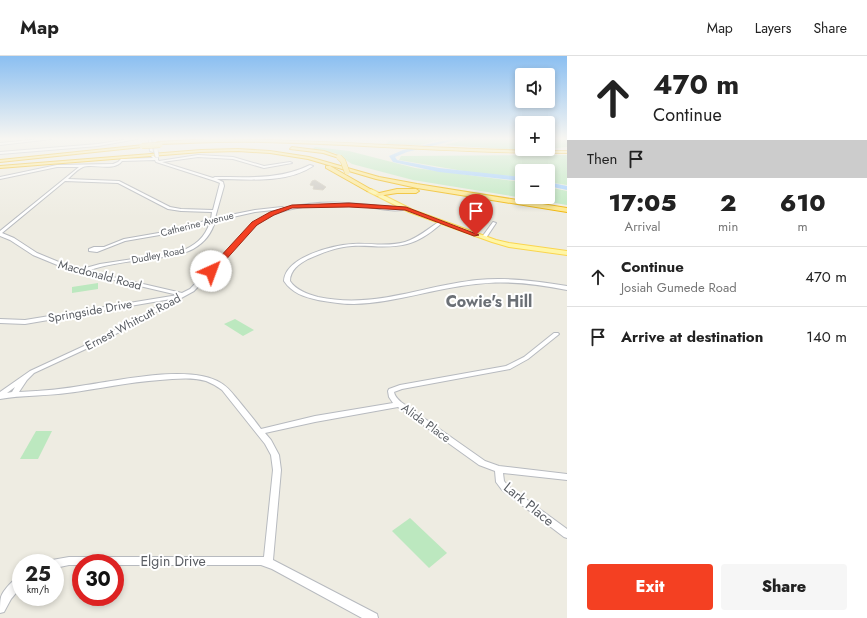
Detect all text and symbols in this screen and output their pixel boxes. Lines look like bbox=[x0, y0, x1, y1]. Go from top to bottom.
text: Map bbox=[20, 14, 59, 41]
text: Map bbox=[707, 18, 733, 38]
text: Layers bbox=[755, 18, 791, 38]
text: Share bbox=[813, 18, 847, 38]
text: 470 m bbox=[653, 64, 739, 105]
map controls bbox=[515, 68, 555, 204]
button: sound bbox=[515, 68, 555, 108]
icon: ahead bbox=[587, 72, 639, 124]
text: Continue bbox=[653, 102, 722, 128]
button: + bbox=[515, 116, 555, 156]
text: Then bbox=[587, 148, 617, 170]
icon: arrive bbox=[625, 148, 647, 170]
button: − bbox=[515, 164, 555, 204]
text: 17:05 bbox=[608, 185, 676, 220]
text: 2 bbox=[720, 185, 736, 220]
text: 610 bbox=[780, 185, 826, 220]
pin bbox=[459, 194, 493, 235]
icon: arrive bbox=[465, 200, 487, 222]
street label: Catherine Avenue bbox=[159, 208, 235, 240]
text: Arrival bbox=[625, 217, 660, 236]
text: min bbox=[718, 217, 738, 236]
text: m bbox=[798, 217, 808, 236]
street label: Dudley Road bbox=[130, 242, 186, 268]
position arrow bbox=[190, 250, 232, 292]
street label: Macdonald Road bbox=[56, 255, 144, 295]
text: Continue bbox=[621, 256, 684, 278]
icon: ahead bbox=[587, 266, 609, 288]
text: 470 m bbox=[805, 266, 847, 288]
text: Josiah Gumede Road bbox=[621, 278, 737, 297]
street label: Ernest Whitcutt Road bbox=[82, 289, 184, 355]
district label: Cowie's Hill bbox=[446, 290, 532, 313]
street label: Springside Drive bbox=[47, 295, 133, 327]
icon: arrive bbox=[587, 326, 609, 348]
text: Arrive at destination bbox=[621, 326, 763, 348]
text: 140 m bbox=[806, 326, 847, 348]
street label: Alida Place bbox=[398, 399, 454, 447]
street label: Lark Place bbox=[499, 477, 559, 531]
street label: Elgin Drive bbox=[140, 551, 206, 571]
speed limit sign: 30 bbox=[72, 554, 124, 606]
text: 25 bbox=[25, 560, 51, 589]
button: Exit bbox=[587, 564, 713, 610]
button: Share bbox=[721, 564, 847, 610]
text: km/h bbox=[27, 582, 49, 597]

